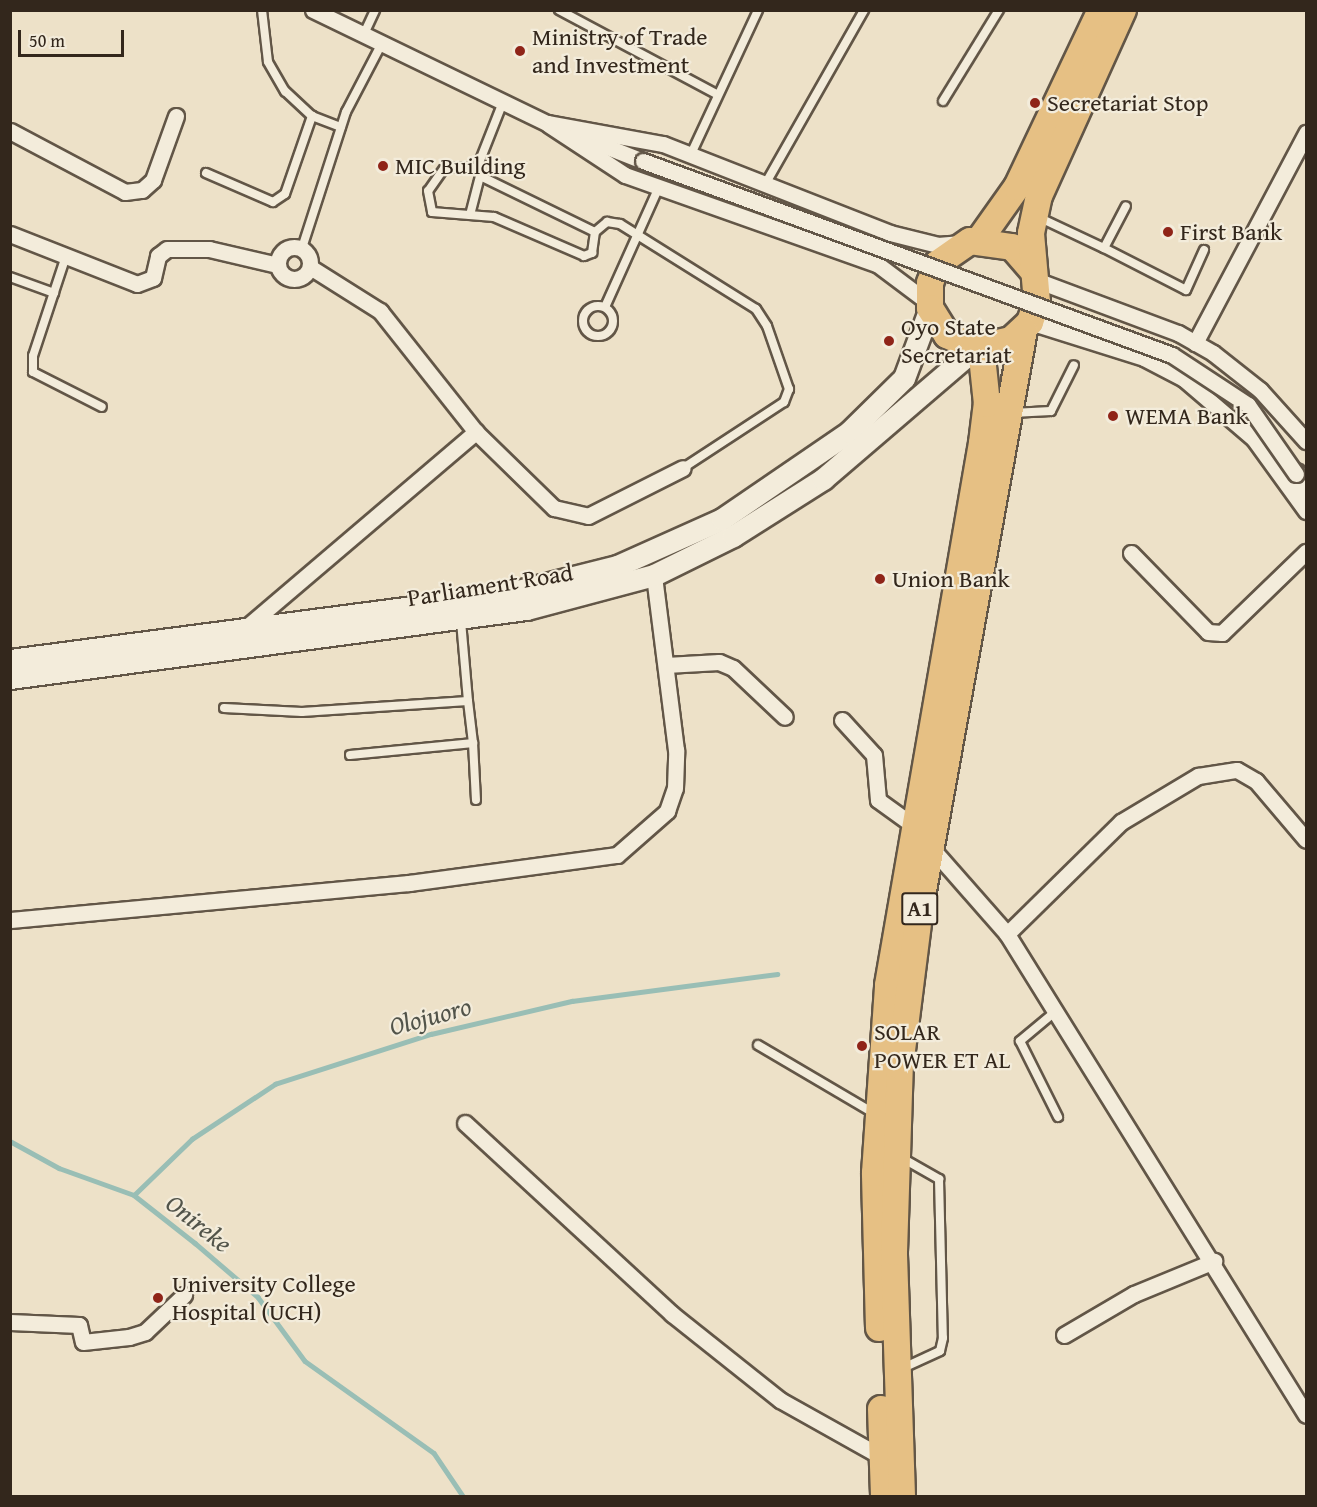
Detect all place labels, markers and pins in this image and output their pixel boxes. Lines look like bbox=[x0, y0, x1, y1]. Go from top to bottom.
place label: Ministry of Trade and Investment bbox=[532, 23, 708, 79]
marker: Ministry of Trade and Investment bbox=[513, 44, 527, 58]
place label: Secretariat Stop bbox=[1047, 89, 1208, 117]
marker: Secretariat Stop bbox=[1028, 96, 1042, 110]
place label: MIC Building bbox=[395, 152, 525, 180]
marker: MIC Building bbox=[376, 159, 390, 173]
place label: First Bank bbox=[1180, 218, 1282, 246]
marker: First Bank bbox=[1161, 225, 1175, 239]
place label: Oyo State Secretariat bbox=[901, 313, 1012, 369]
marker: Oyo State Secretariat bbox=[882, 334, 896, 348]
place label: WEMA Bank bbox=[1125, 402, 1248, 430]
marker: WEMA Bank bbox=[1106, 409, 1120, 423]
place label: Union Bank bbox=[892, 565, 1010, 593]
marker: Union Bank bbox=[873, 572, 887, 586]
place label: SOLAR POWER ET AL bbox=[874, 1018, 1010, 1074]
marker: SOLAR POWER ET AL bbox=[855, 1039, 869, 1053]
place label: University College Hospital (UCH) bbox=[172, 1270, 356, 1326]
marker: University College Hospital (UCH) bbox=[149, 1289, 167, 1307]

